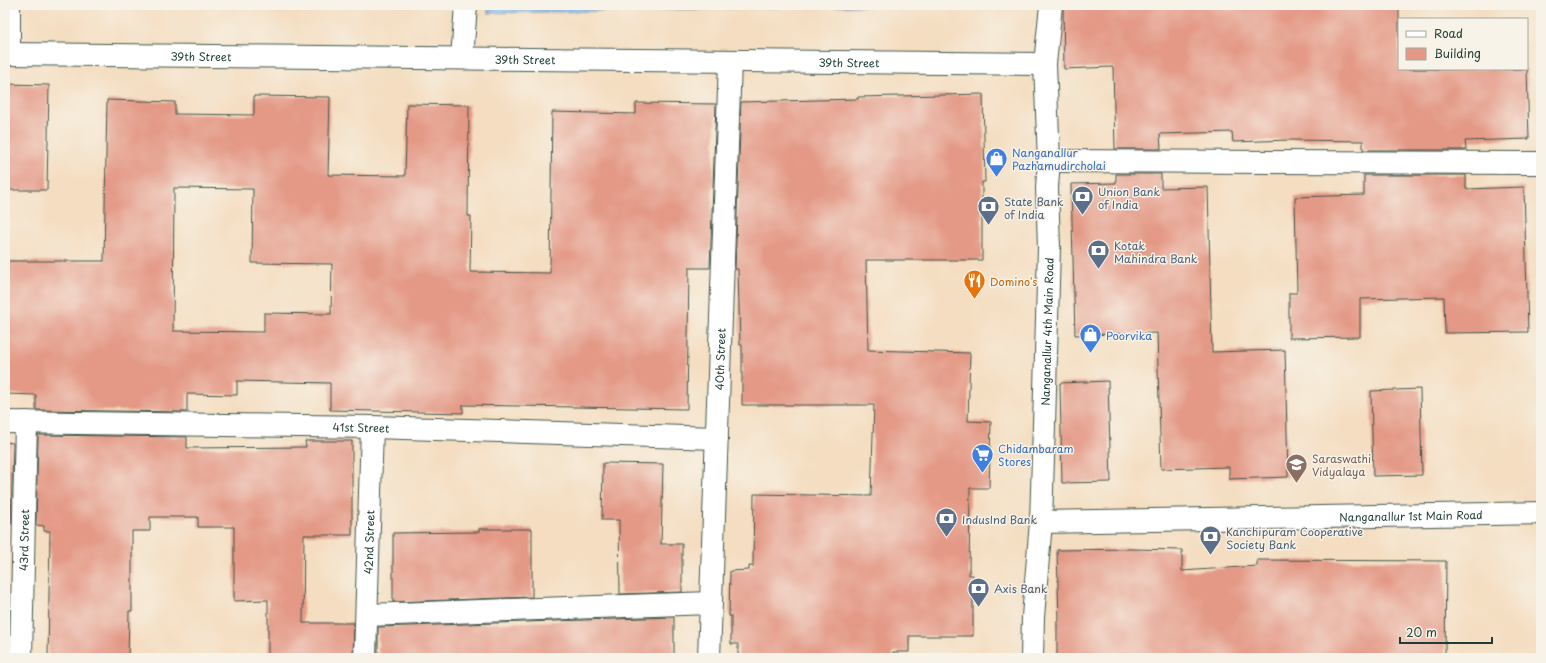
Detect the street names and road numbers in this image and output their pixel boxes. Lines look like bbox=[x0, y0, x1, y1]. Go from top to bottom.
street label: 39th Street bbox=[170, 47, 232, 65]
street label: 39th Street bbox=[494, 50, 556, 68]
street label: 39th Street bbox=[818, 53, 880, 71]
street label: Nanganallur 4th Main Road bbox=[1036, 257, 1057, 406]
street label: 40th Street bbox=[710, 327, 729, 391]
street label: 41st Street bbox=[332, 418, 390, 436]
street label: Nanganallur 1st Main Road bbox=[1339, 506, 1483, 525]
street label: 43rd Street bbox=[14, 508, 33, 571]
street label: 42nd Street bbox=[359, 510, 378, 574]

